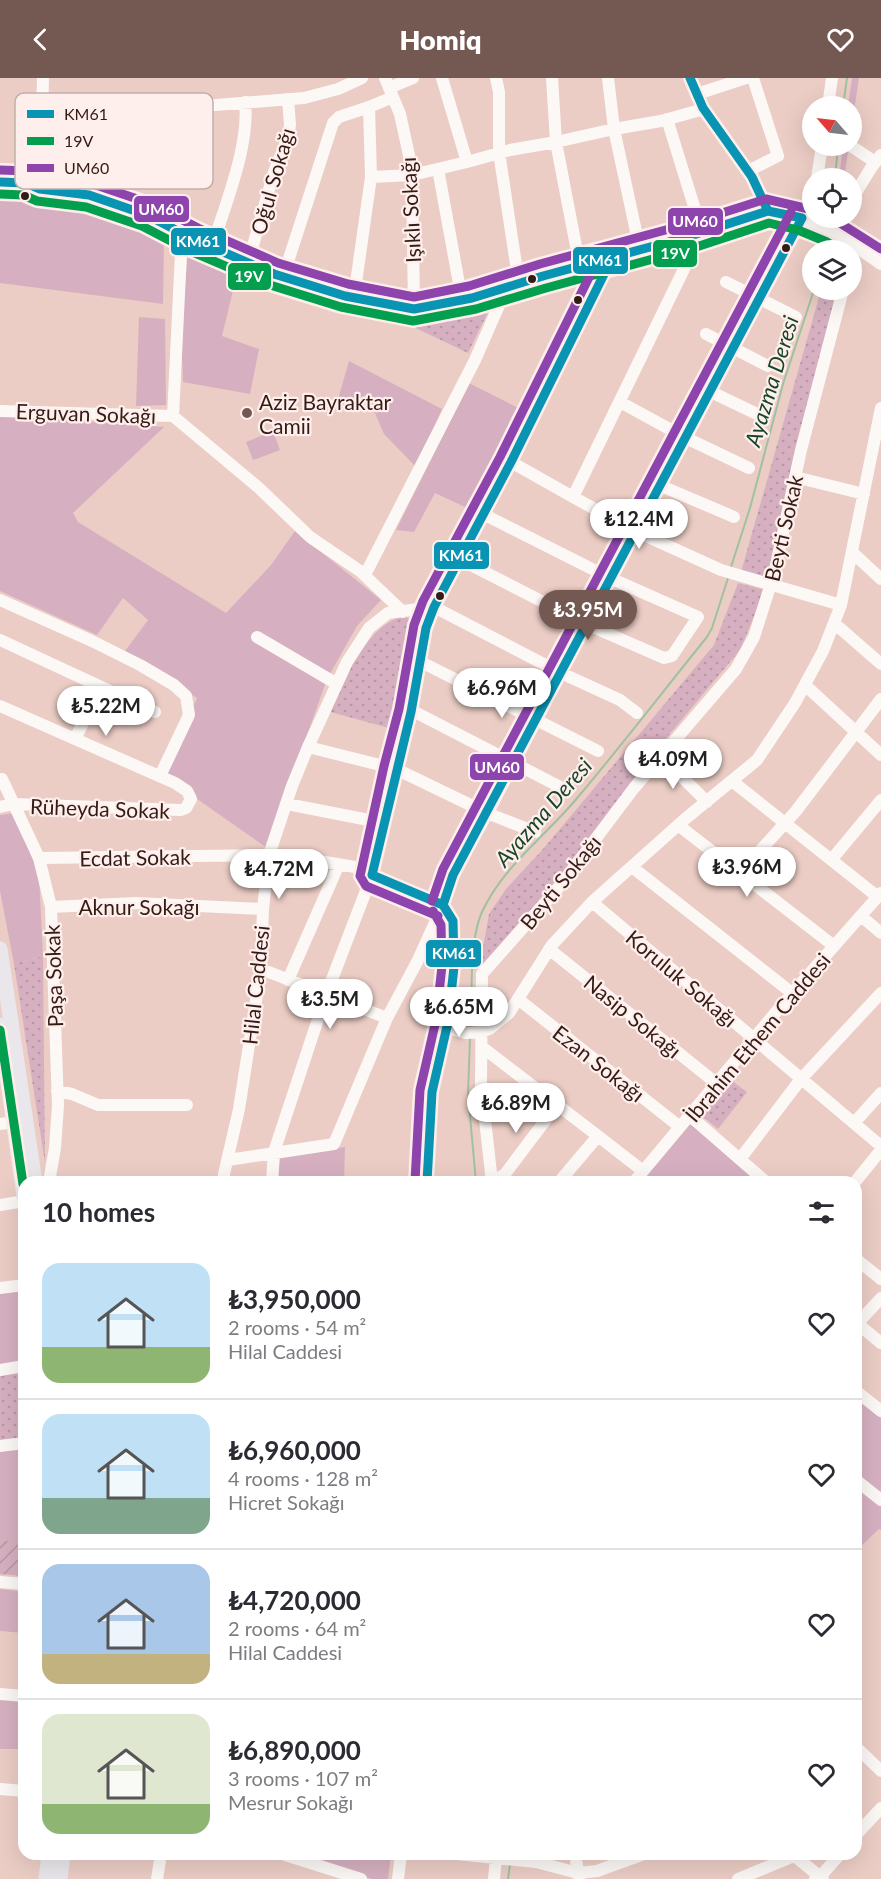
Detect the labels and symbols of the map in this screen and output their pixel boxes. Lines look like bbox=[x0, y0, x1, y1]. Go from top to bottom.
legend bbox=[15, 93, 213, 189]
north arrow bbox=[802, 96, 862, 156]
text: KM61 bbox=[64, 104, 108, 123]
street label: Oğul Sokağı bbox=[245, 125, 299, 237]
text: 19V bbox=[64, 131, 94, 150]
street label: Işıklı Sokağı bbox=[395, 156, 425, 264]
text: UM60 bbox=[64, 158, 109, 177]
unlabelled marker bbox=[19, 190, 31, 202]
line badge: UM60 bbox=[133, 195, 190, 223]
text: UM60 bbox=[138, 199, 184, 218]
line badge: UM60 bbox=[667, 207, 724, 236]
text: UM60 bbox=[672, 211, 718, 230]
line badge: KM61 bbox=[170, 227, 227, 256]
text: KM61 bbox=[176, 231, 220, 250]
line badge: 19V bbox=[652, 239, 698, 268]
unlabelled marker bbox=[780, 242, 792, 254]
text: 19V bbox=[660, 243, 691, 262]
line badge: KM61 bbox=[572, 246, 629, 275]
text: KM61 bbox=[578, 250, 622, 269]
line badge: 19V bbox=[227, 262, 272, 291]
text: 19V bbox=[234, 266, 265, 285]
unlabelled marker bbox=[526, 273, 538, 285]
unlabelled marker bbox=[572, 294, 584, 306]
water label: Ayazma Deresi bbox=[738, 313, 804, 450]
place label: Aziz Bayraktar Camii bbox=[259, 389, 392, 438]
street label: Erguvan Sokağı bbox=[15, 398, 157, 428]
marker: Aziz Bayraktar Camii bbox=[240, 406, 254, 420]
street label: Beyti Sokak bbox=[759, 472, 807, 584]
pin: ₺12.4M bbox=[590, 499, 688, 550]
line badge: KM61 bbox=[433, 541, 490, 570]
text: KM61 bbox=[439, 545, 483, 564]
unlabelled marker bbox=[434, 590, 446, 602]
pin: ₺3.95M bbox=[539, 590, 637, 641]
pin: ₺6.96M bbox=[453, 668, 551, 719]
pin: ₺5.22M bbox=[57, 686, 155, 737]
pin: ₺4.09M bbox=[624, 739, 722, 790]
water label: Ayazma Deresi bbox=[488, 752, 597, 873]
line badge: UM60 bbox=[469, 753, 525, 781]
text: UM60 bbox=[474, 757, 520, 776]
street label: Rüheyda Sokak bbox=[30, 793, 171, 823]
street label: Beyti Sokağı bbox=[515, 830, 605, 934]
street label: Ecdat Sokak bbox=[79, 844, 191, 870]
pin: ₺3.96M bbox=[698, 847, 796, 898]
pin: ₺4.72M bbox=[230, 849, 328, 900]
street label: Aknur Sokağı bbox=[78, 894, 200, 919]
street label: Paşa Sokak bbox=[39, 924, 67, 1028]
street label: Hilal Caddesi bbox=[236, 924, 274, 1046]
street label: Koruluk Sokağı bbox=[621, 924, 743, 1032]
line badge: KM61 bbox=[425, 939, 482, 968]
text: KM61 bbox=[432, 943, 476, 962]
street label: İbrahim Ethem Caddesi bbox=[679, 948, 835, 1126]
street label: Nasip Sokağı bbox=[579, 969, 687, 1063]
pin: ₺3.5M bbox=[288, 979, 372, 1030]
pin: ₺6.65M bbox=[410, 987, 508, 1038]
street label: Ezan Sokağı bbox=[548, 1019, 650, 1107]
pin: ₺6.89M bbox=[467, 1083, 565, 1134]

